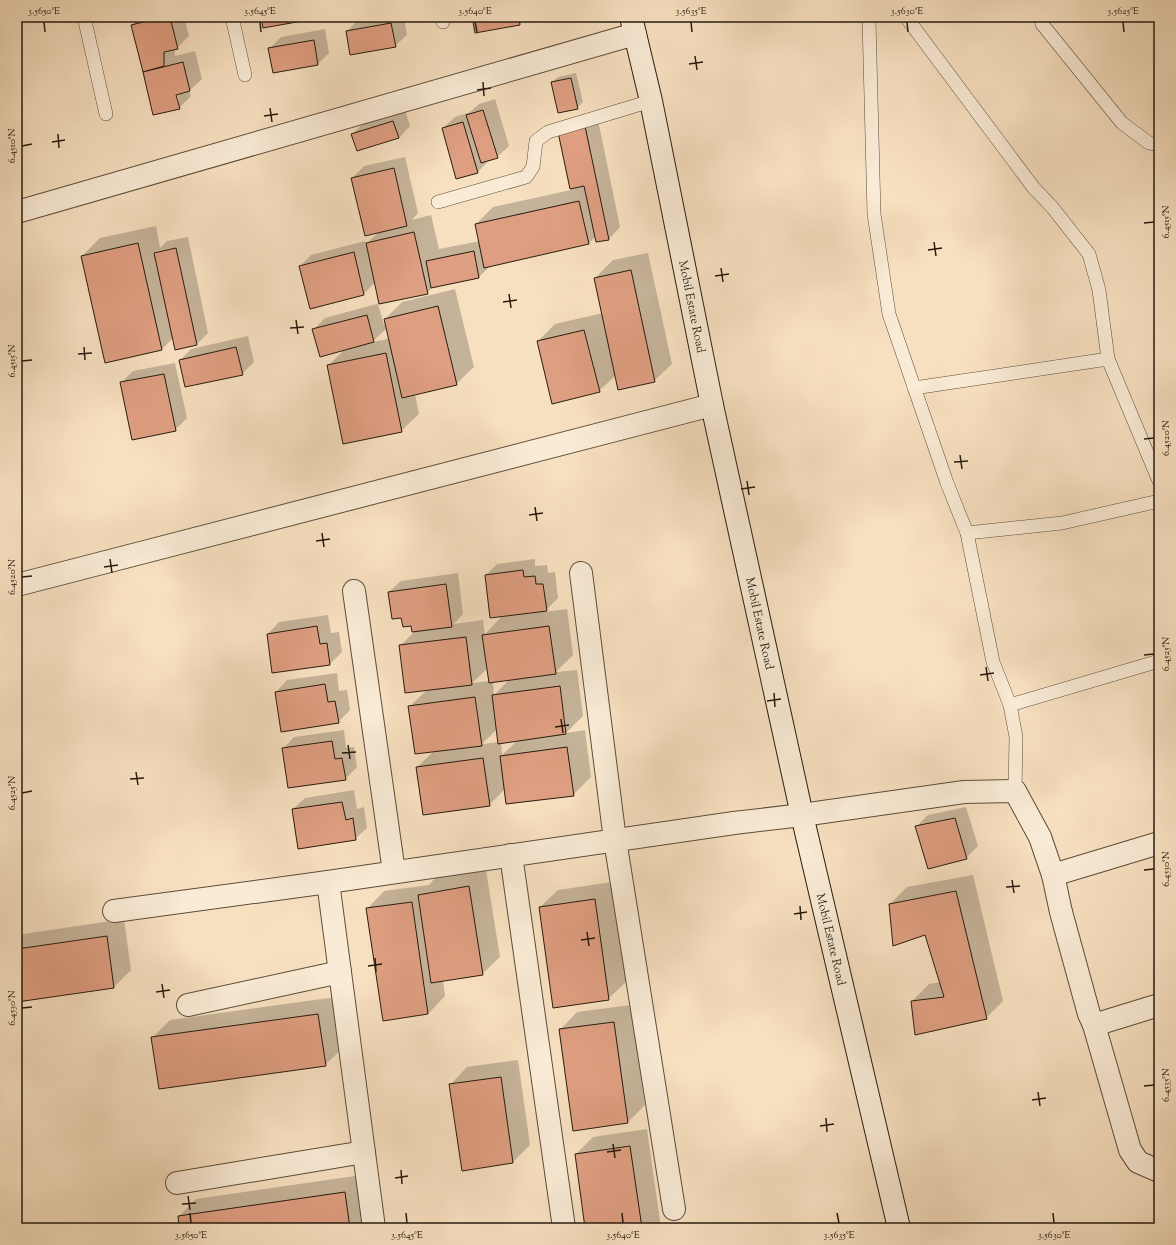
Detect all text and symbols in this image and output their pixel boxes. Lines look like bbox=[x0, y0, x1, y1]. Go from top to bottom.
text: 3.5650°E bbox=[28, 4, 60, 19]
text: 3.5645°E bbox=[244, 4, 276, 19]
text: 3.5640°E bbox=[458, 4, 492, 19]
text: 3.5635°E bbox=[675, 4, 707, 19]
text: 3.5630°E bbox=[891, 4, 923, 19]
text: 3.5625°E bbox=[1107, 4, 1139, 19]
text: 6.4510°N bbox=[5, 129, 20, 163]
text: 6.4515°N bbox=[1159, 205, 1174, 239]
street label: Mobil Estate Road bbox=[673, 259, 709, 355]
text: 6.4515°N bbox=[5, 344, 20, 378]
text: 6.4520°N bbox=[1159, 420, 1174, 456]
text: 6.4520°N bbox=[5, 559, 20, 595]
street label: Mobil Estate Road bbox=[740, 576, 778, 672]
text: 6.4525°N bbox=[1159, 637, 1174, 671]
text: 6.4525°N bbox=[5, 776, 20, 810]
text: 6.4530°N bbox=[1159, 851, 1174, 887]
street label: Mobil Estate Road bbox=[811, 892, 850, 988]
text: 6.4530°N bbox=[5, 990, 20, 1026]
text: 6.4535°N bbox=[1159, 1068, 1174, 1102]
text: 3.5650°E bbox=[175, 1228, 207, 1243]
text: 3.5645°E bbox=[391, 1228, 423, 1243]
text: 3.5640°E bbox=[606, 1228, 640, 1243]
text: 3.5635°E bbox=[823, 1228, 855, 1243]
text: 3.5630°E bbox=[1038, 1228, 1070, 1243]

